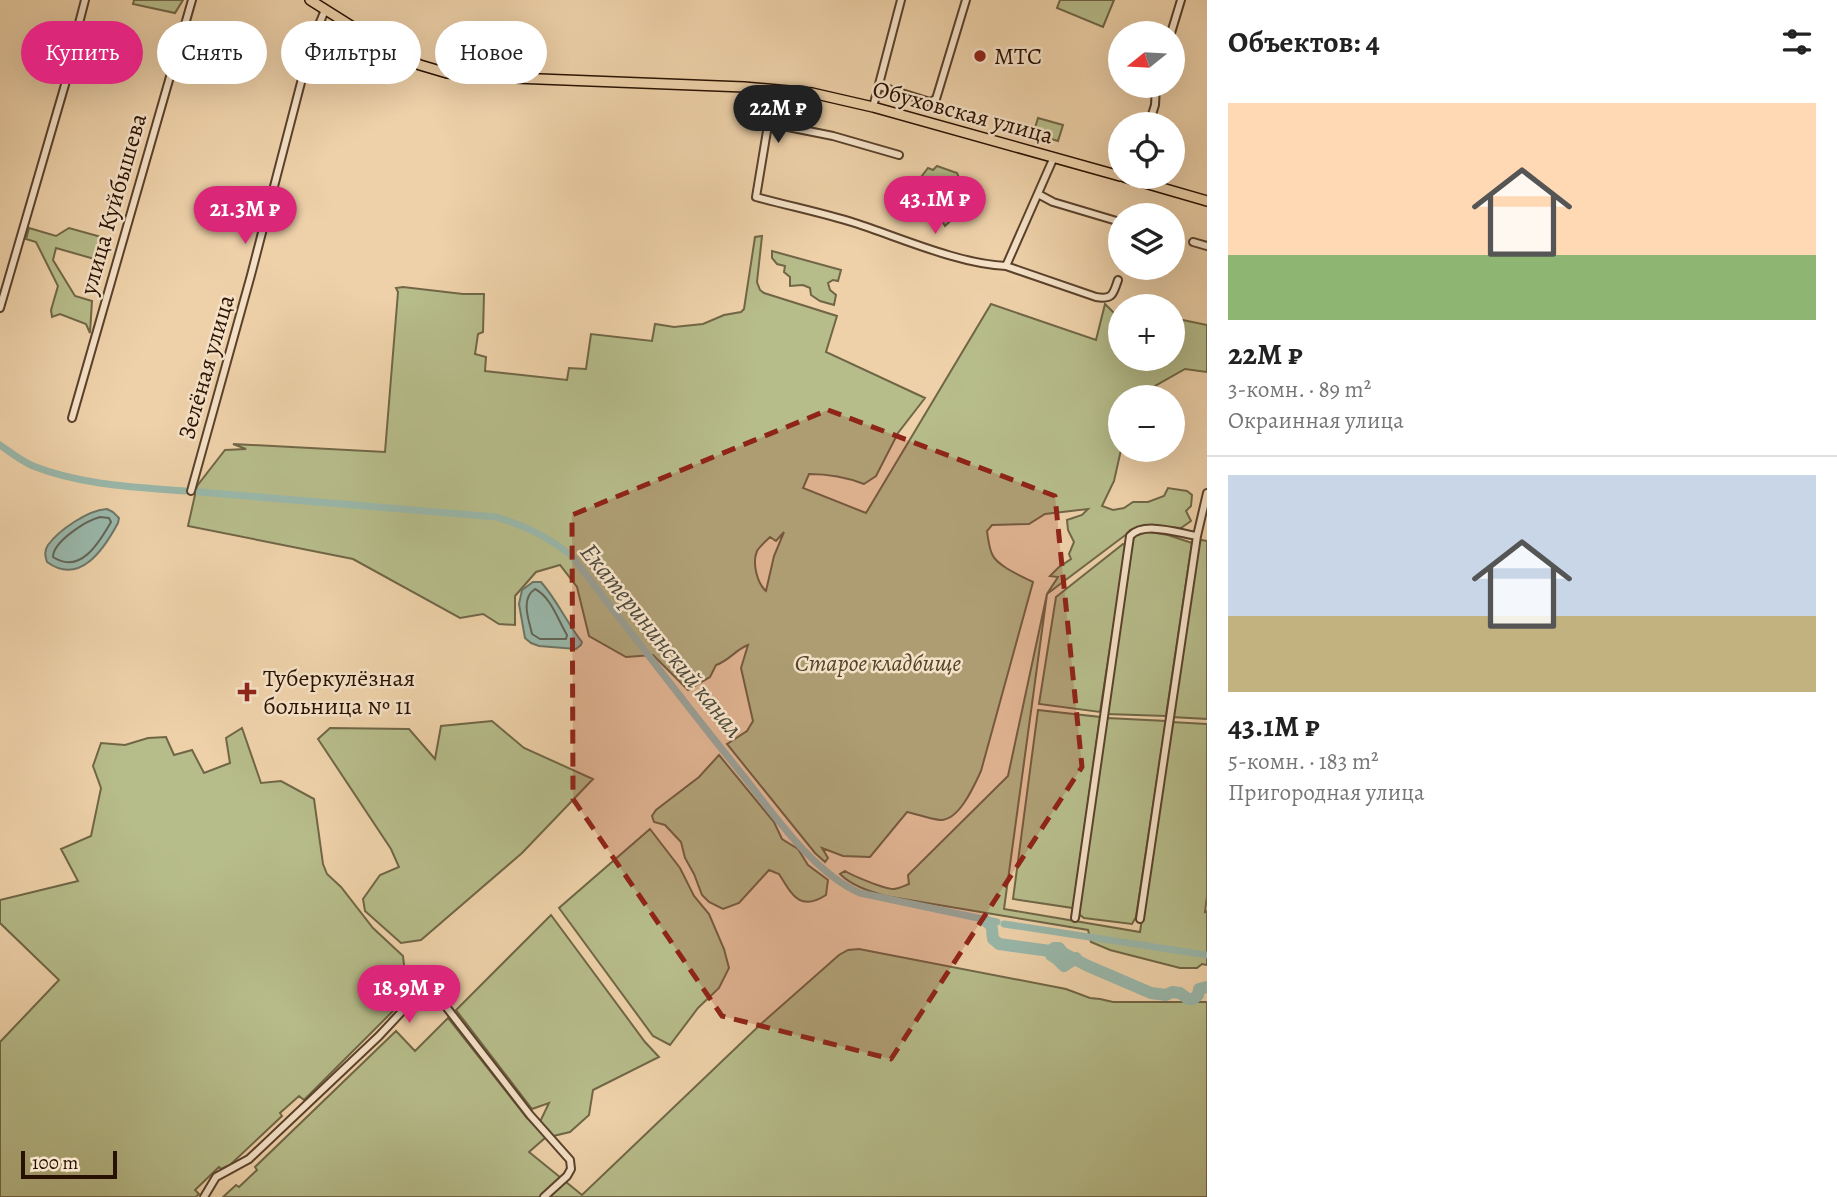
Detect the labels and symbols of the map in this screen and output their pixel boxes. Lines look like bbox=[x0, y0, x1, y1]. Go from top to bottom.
north arrow bbox=[1108, 21, 1185, 98]
place label: МТС bbox=[994, 40, 1042, 72]
marker: МТС bbox=[972, 48, 988, 64]
street label: Обуховская улица bbox=[869, 73, 1057, 151]
pin: 22M ₽ bbox=[729, 86, 827, 145]
street label: улица Куйбышева bbox=[72, 110, 154, 299]
pin: 43.1M ₽ bbox=[870, 176, 1000, 236]
pin: 21.3M ₽ bbox=[180, 187, 310, 246]
street label: Зелёная улица bbox=[170, 291, 242, 443]
water label: Екатерининский канал bbox=[572, 536, 752, 746]
park label: Старое кладбище bbox=[795, 647, 962, 679]
place label: Туберкулёзная больница № 11 bbox=[263, 662, 415, 722]
marker: Туберкулёзная больница № 11 bbox=[237, 682, 257, 702]
pin: 18.9M ₽ bbox=[344, 965, 474, 1025]
scale bar bbox=[21, 1148, 117, 1180]

